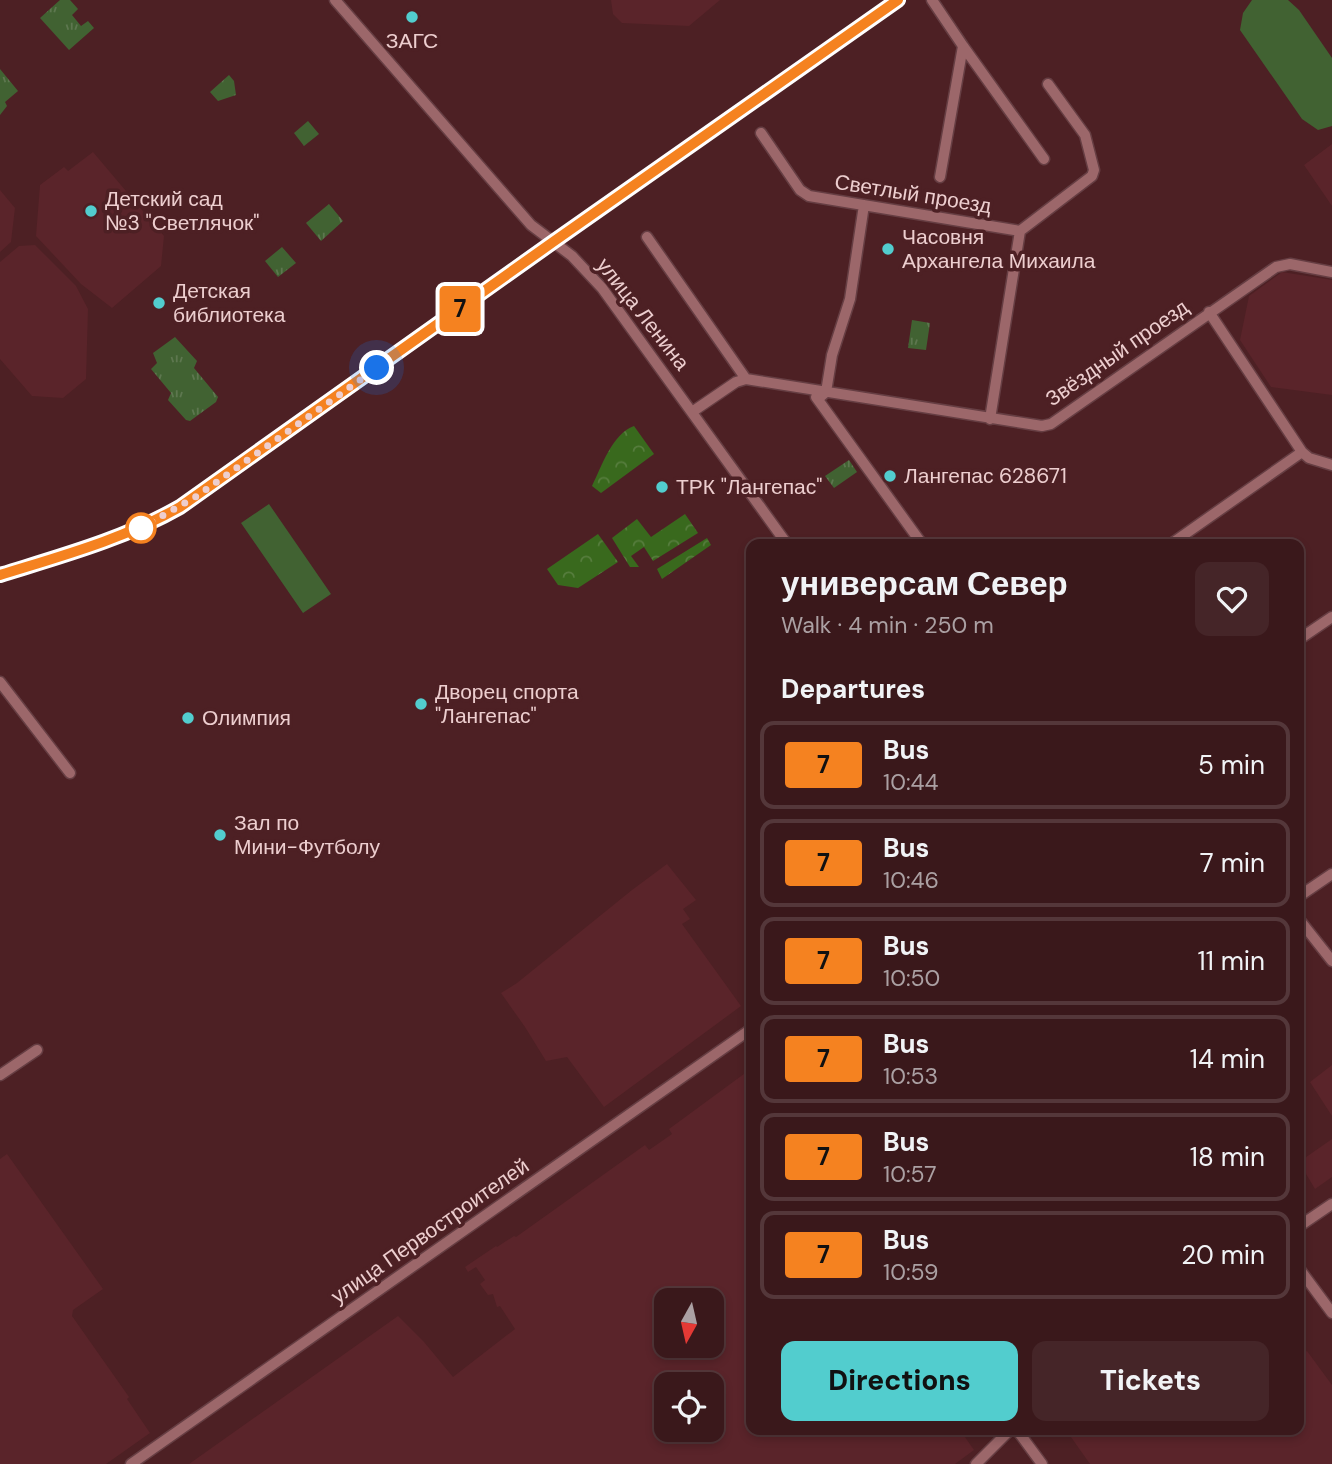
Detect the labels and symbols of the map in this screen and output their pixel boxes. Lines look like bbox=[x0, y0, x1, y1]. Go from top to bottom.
marker: ЗАГС bbox=[404, 9, 420, 25]
place label: ЗАГС bbox=[386, 27, 438, 55]
street label: Светлый проезд bbox=[833, 168, 993, 220]
place label: Детский сад №3 "Светлячок" bbox=[105, 185, 259, 237]
marker: Детский сад №3 "Светлячок" bbox=[83, 203, 99, 219]
place label: Часовня Архангела Михаила bbox=[902, 223, 1096, 275]
marker: Часовня Архангела Михаила bbox=[880, 241, 896, 257]
street label: улица Ленина bbox=[590, 252, 696, 376]
place label: Детская библиотека bbox=[173, 277, 286, 329]
line badge: 7 bbox=[437, 286, 483, 332]
street label: Звёздный проезд bbox=[1040, 293, 1194, 413]
marker: Детская библиотека bbox=[151, 295, 167, 311]
your location bbox=[359, 350, 394, 385]
place label: Лангепас 628671 bbox=[904, 462, 1067, 490]
marker: Лангепас 628671 bbox=[882, 468, 898, 484]
place label: ТРК "Лангепас" bbox=[676, 473, 822, 501]
marker: ТРК "Лангепас" bbox=[654, 479, 670, 495]
unlabelled marker bbox=[126, 513, 156, 543]
place label: Дворец спорта "Лангепас" bbox=[435, 678, 579, 730]
marker: Дворец спорта "Лангепас" bbox=[413, 696, 429, 712]
place label: Олимпия bbox=[202, 704, 291, 732]
marker: Олимпия bbox=[180, 710, 196, 726]
place label: Зал по Мини-Футболу bbox=[234, 809, 380, 861]
marker: Зал по Мини-Футболу bbox=[212, 827, 228, 843]
street label: улица Первостроителей bbox=[325, 1152, 535, 1310]
north arrow bbox=[654, 1288, 724, 1358]

